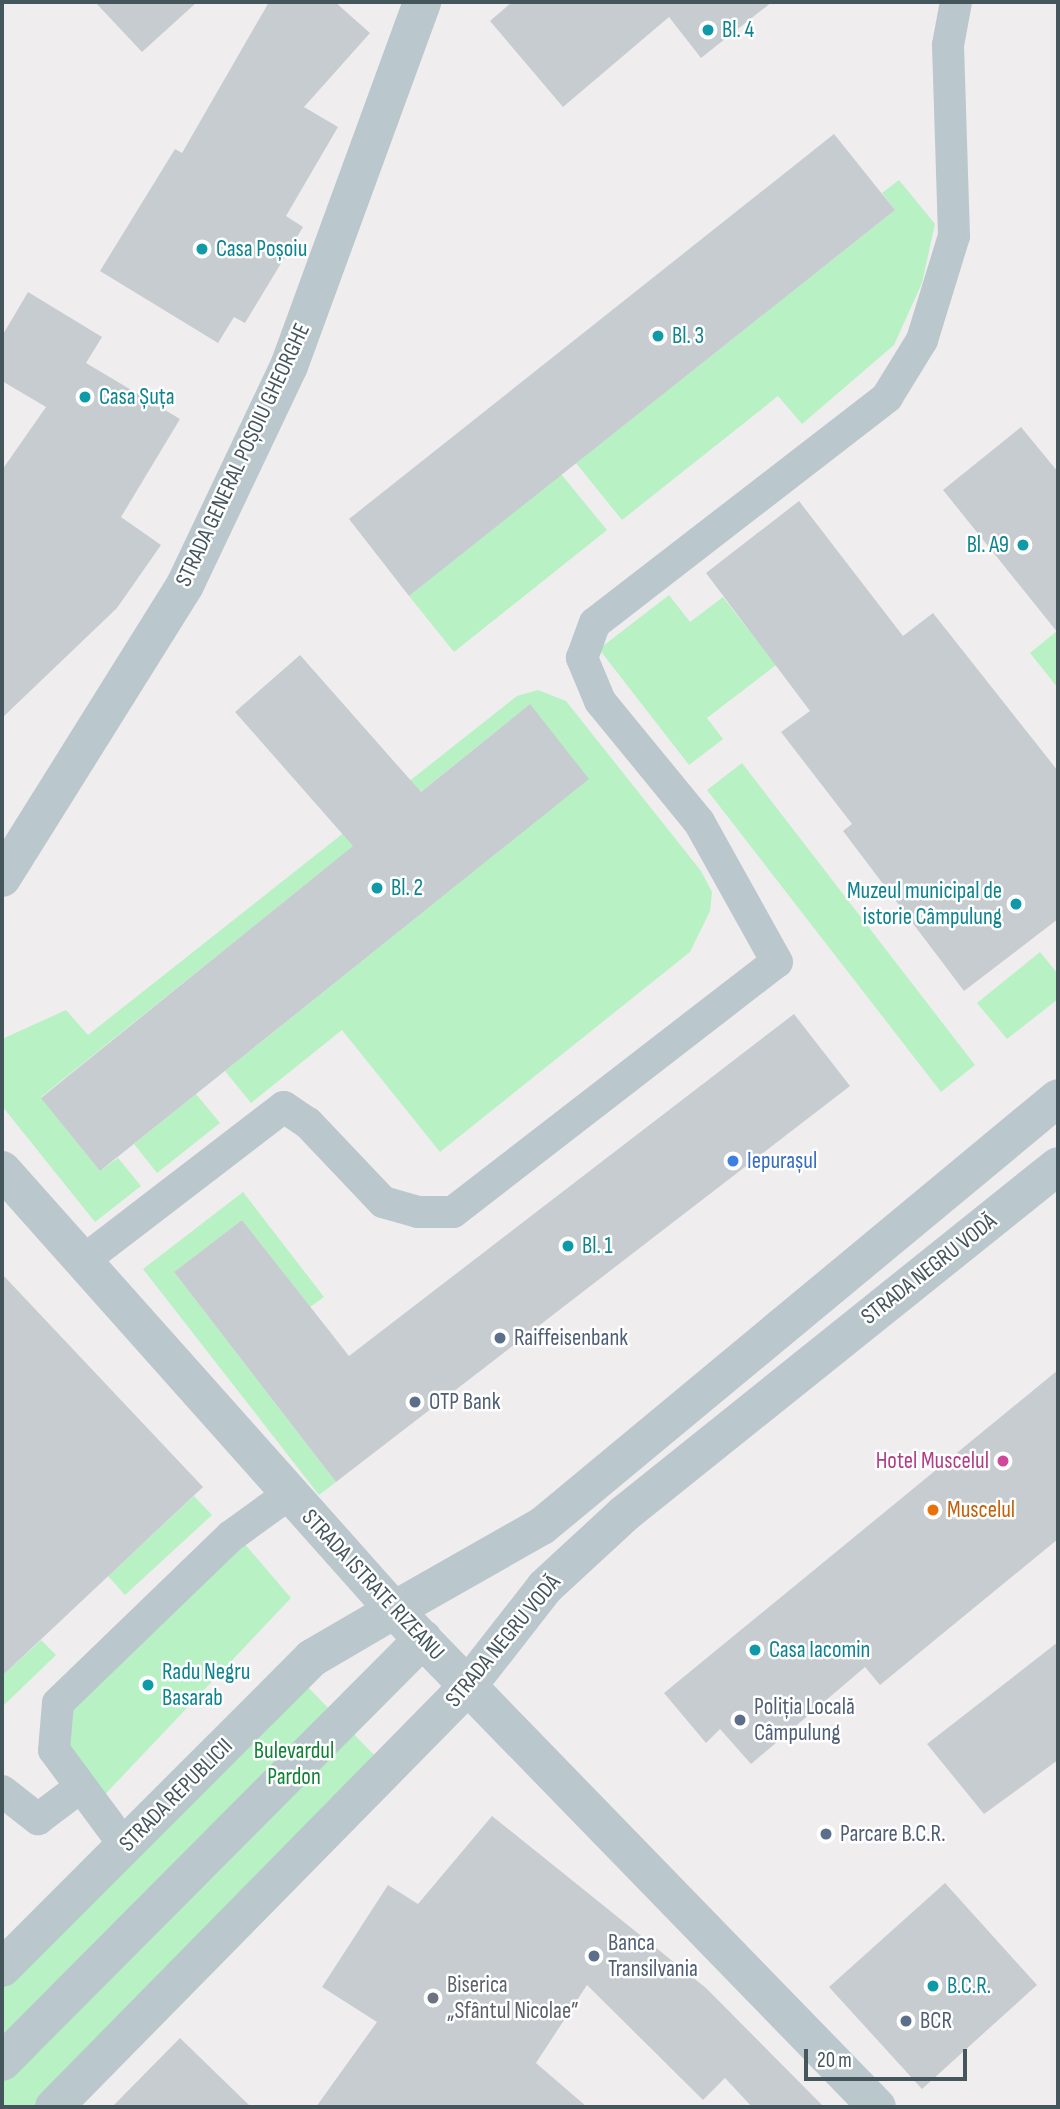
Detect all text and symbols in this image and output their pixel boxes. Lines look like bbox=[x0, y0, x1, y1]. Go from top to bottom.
place label: Bl. 4 bbox=[722, 16, 754, 44]
marker: Bl. 4 bbox=[700, 22, 716, 38]
place label: Casa Poșoiu bbox=[216, 235, 307, 263]
marker: Casa Poșoiu bbox=[194, 241, 210, 257]
street label: STRADA GENERAL POȘOIU GHEORGHE bbox=[170, 319, 316, 591]
place label: Bl. 3 bbox=[672, 322, 704, 350]
marker: Bl. 3 bbox=[650, 328, 666, 344]
place label: Casa Șuța bbox=[99, 383, 175, 411]
marker: Casa Șuța bbox=[77, 389, 93, 405]
place label: Bl. A9 bbox=[967, 531, 1009, 559]
marker: Bl. A9 bbox=[1015, 537, 1031, 553]
place label: Bl. 2 bbox=[391, 874, 423, 902]
place label: Muzeul municipal de istorie Câmpulung bbox=[847, 877, 1002, 931]
marker: Bl. 2 bbox=[369, 880, 385, 896]
marker: Muzeul municipal de istorie Câmpulung bbox=[1008, 896, 1024, 912]
place label: Iepurașul bbox=[747, 1147, 817, 1175]
marker: Iepurașul bbox=[725, 1153, 741, 1169]
street label: STRADA NEGRU VODĂ bbox=[856, 1208, 1002, 1330]
place label: Bl. 1 bbox=[582, 1232, 613, 1260]
marker: Bl. 1 bbox=[560, 1238, 576, 1254]
place label: Raiffeisenbank bbox=[514, 1324, 628, 1352]
marker: Raiffeisenbank bbox=[492, 1330, 508, 1346]
place label: OTP Bank bbox=[429, 1388, 500, 1416]
marker: OTP Bank bbox=[407, 1394, 423, 1410]
place label: Hotel Muscelul bbox=[876, 1447, 989, 1475]
marker: Hotel Muscelul bbox=[995, 1453, 1011, 1469]
place label: Muscelul bbox=[947, 1496, 1015, 1524]
marker: Muscelul bbox=[925, 1502, 941, 1518]
street label: STRADA ISTRATE RIZEANU bbox=[296, 1504, 450, 1666]
street label: STRADA NEGRU VODĂ bbox=[440, 1569, 566, 1713]
place label: Casa Iacomin bbox=[769, 1636, 870, 1664]
marker: Casa Iacomin bbox=[747, 1642, 763, 1658]
place label: Radu Negru Basarab bbox=[162, 1658, 250, 1712]
marker: Radu Negru Basarab bbox=[140, 1677, 156, 1693]
place label: Poliția Locală Câmpulung bbox=[754, 1693, 855, 1747]
marker: Poliția Locală Câmpulung bbox=[732, 1712, 748, 1728]
street label: STRADA REPUBLICII bbox=[114, 1733, 238, 1857]
park label: Bulevardul Pardon bbox=[254, 1737, 334, 1791]
place label: Parcare B.C.R. bbox=[840, 1820, 946, 1848]
marker: Parcare B.C.R. bbox=[818, 1826, 834, 1842]
place label: Banca Transilvania bbox=[608, 1929, 698, 1983]
marker: Banca Transilvania bbox=[586, 1948, 602, 1964]
place label: Biserica „Sfântul Nicolae” bbox=[447, 1971, 579, 2025]
place label: B.C.R. bbox=[947, 1972, 991, 2000]
marker: B.C.R. bbox=[925, 1978, 941, 1994]
marker: Biserica „Sfântul Nicolae” bbox=[425, 1990, 441, 2006]
place label: BCR bbox=[920, 2007, 952, 2035]
marker: BCR bbox=[898, 2013, 914, 2029]
scale bar bbox=[808, 2036, 971, 2080]
text: 20 m bbox=[817, 2048, 852, 2073]

